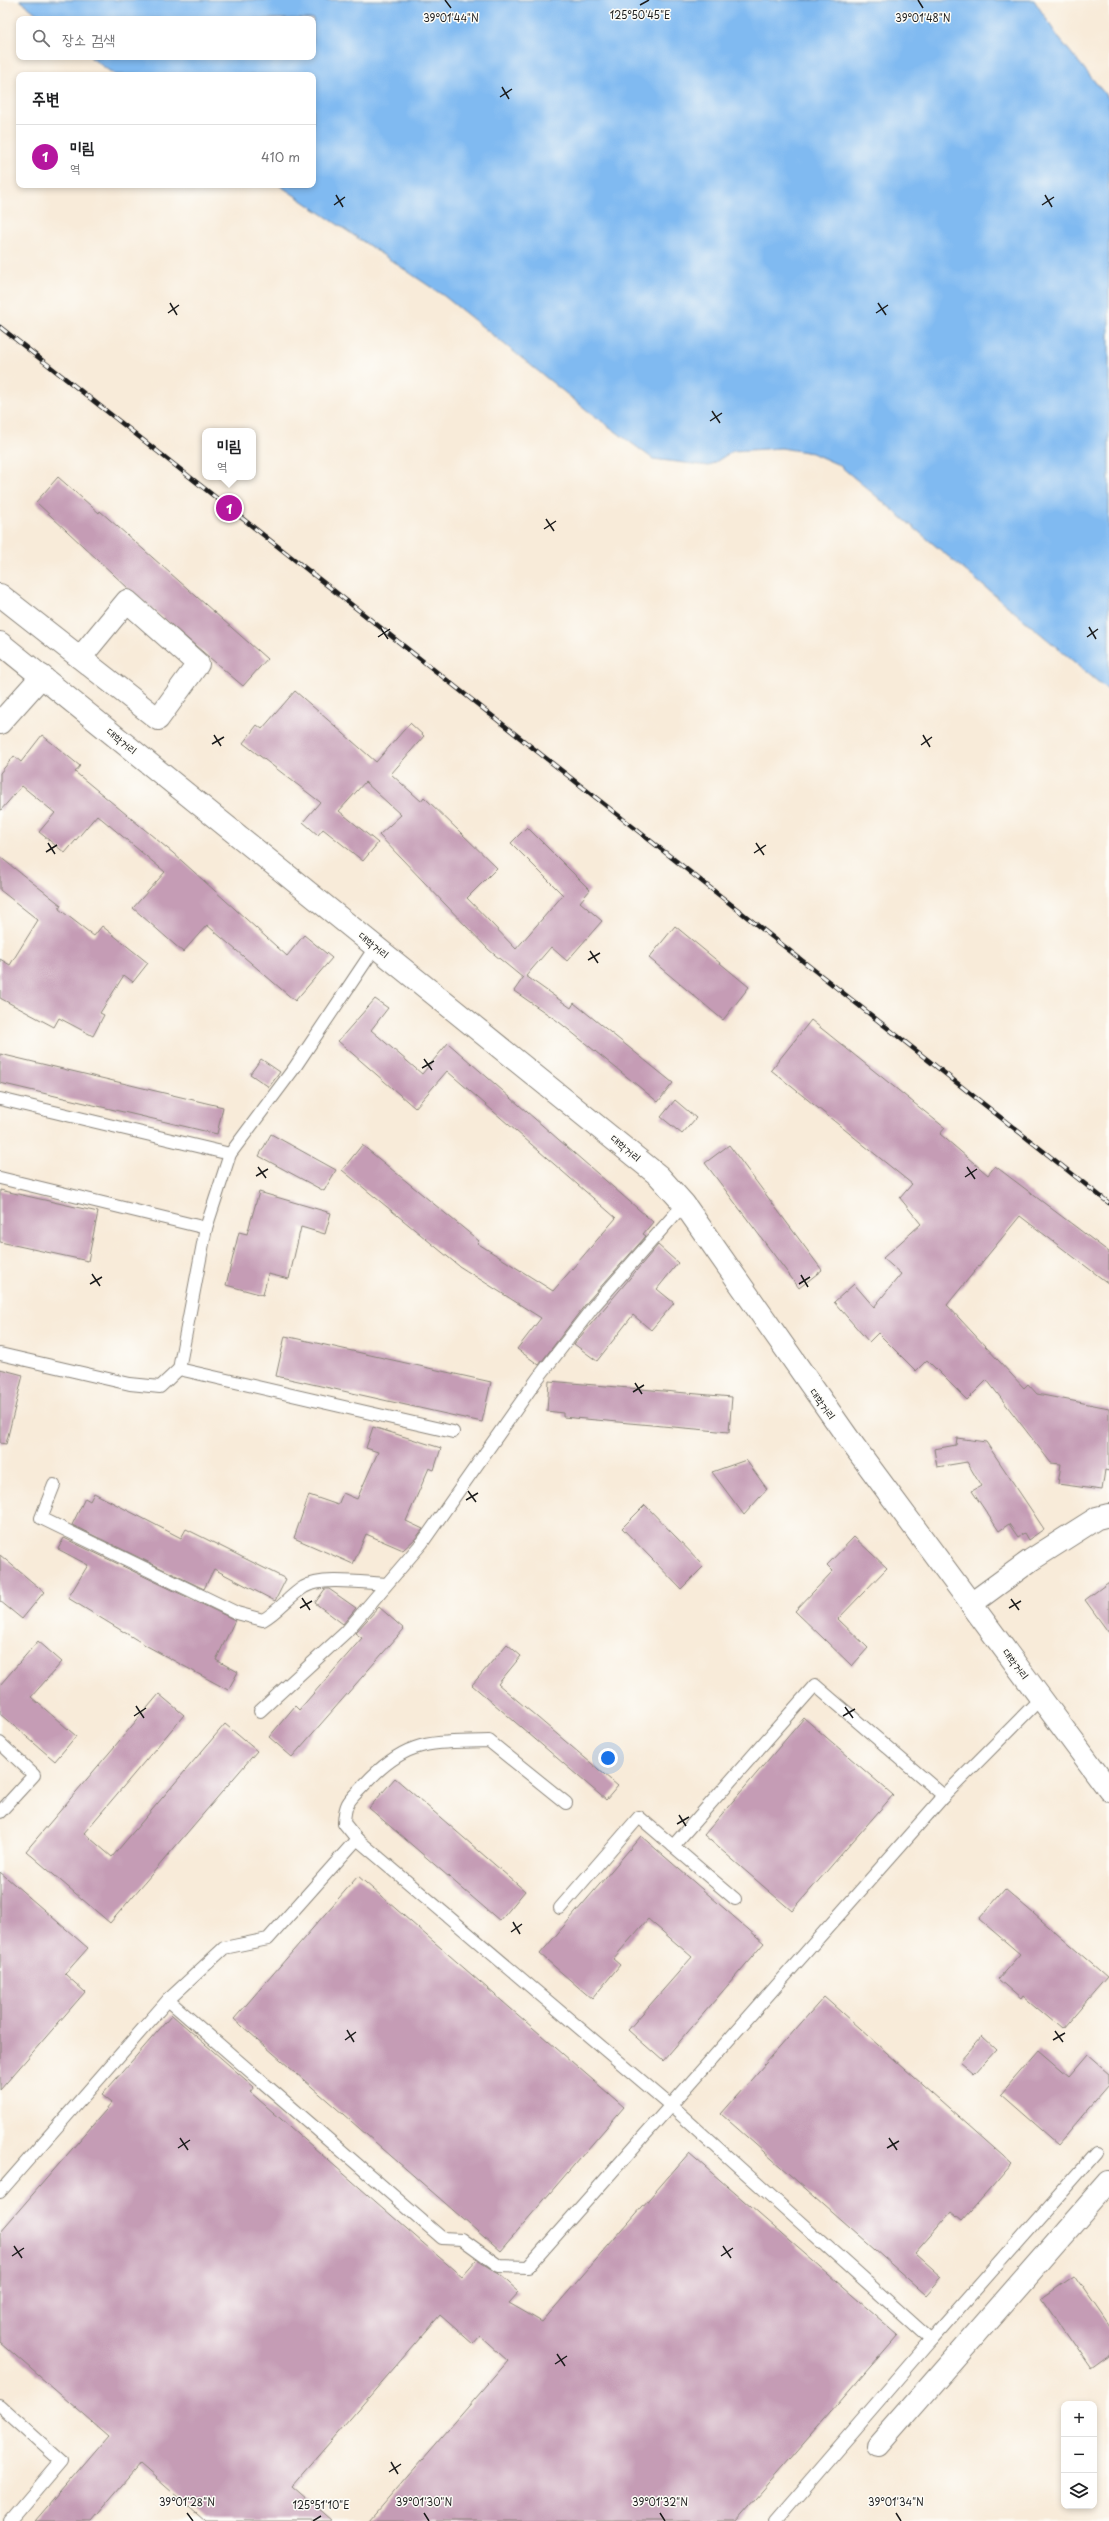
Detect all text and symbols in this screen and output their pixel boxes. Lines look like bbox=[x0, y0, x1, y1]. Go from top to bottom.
text: 125°50'45"E bbox=[610, 7, 670, 22]
text: 39°01'44"N bbox=[423, 10, 479, 25]
text: 39°01'48"N bbox=[895, 10, 951, 25]
search box bbox=[16, 16, 316, 60]
icon: search bbox=[30, 27, 52, 49]
text: 장소 검색 bbox=[62, 27, 115, 50]
text: 주변 bbox=[32, 85, 59, 111]
text: 미림 bbox=[70, 135, 94, 158]
text: 1 bbox=[42, 147, 48, 166]
text: 410 m bbox=[261, 147, 300, 166]
text: 역 bbox=[70, 158, 80, 177]
popup bbox=[202, 428, 256, 480]
text: 미림 bbox=[217, 433, 241, 456]
text: 역 bbox=[217, 456, 227, 475]
pin: 1 bbox=[216, 493, 242, 523]
street label: 대학거리 bbox=[103, 723, 141, 759]
street label: 대학거리 bbox=[355, 927, 393, 963]
street label: 대학거리 bbox=[607, 1130, 645, 1166]
street label: 대학거리 bbox=[806, 1385, 840, 1423]
street label: 대학거리 bbox=[999, 1645, 1033, 1683]
your location bbox=[598, 1748, 618, 1768]
map controls bbox=[1061, 2401, 1097, 2509]
button: + bbox=[1061, 2401, 1097, 2437]
button: − bbox=[1061, 2437, 1097, 2473]
button: layers bbox=[1061, 2473, 1097, 2509]
text: 39°01'28"N bbox=[159, 2494, 215, 2509]
text: 39°01'30"N bbox=[396, 2494, 452, 2509]
text: 39°01'32"N bbox=[632, 2494, 688, 2509]
text: 39°01'34"N bbox=[868, 2494, 924, 2509]
text: 125°51'10"E bbox=[293, 2497, 350, 2512]

